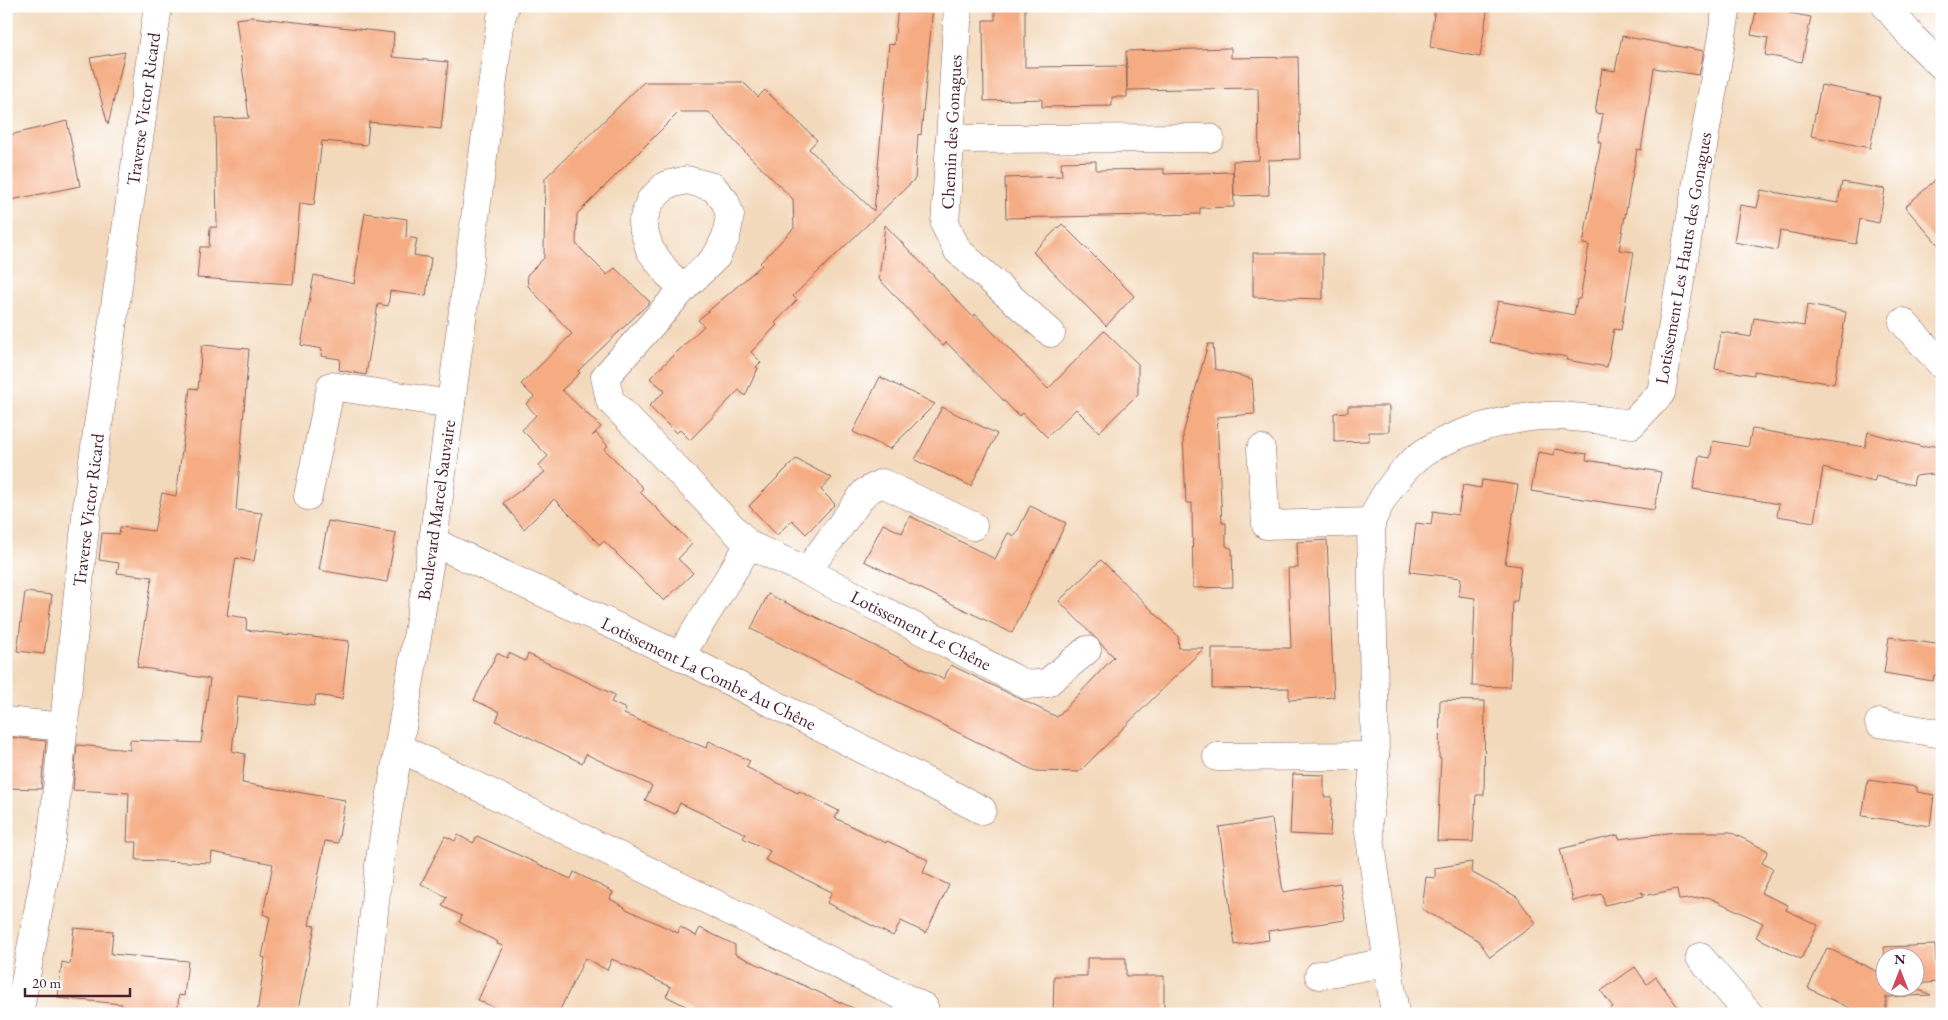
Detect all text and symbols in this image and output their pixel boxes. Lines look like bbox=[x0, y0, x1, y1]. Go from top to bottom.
street label: Traverse Victor Ricard bbox=[121, 30, 165, 187]
street label: Chemin des Gonagues bbox=[935, 54, 967, 210]
street label: Lotissement Les Hauts des Gonagues bbox=[1649, 130, 1717, 386]
street label: Boulevard Marcel Sauvaire bbox=[412, 418, 460, 602]
street label: Traverse Victor Ricard bbox=[67, 431, 109, 588]
street label: Lotissement Le Chêne bbox=[847, 585, 995, 675]
street label: Lotissement La Combe Au Chêne bbox=[598, 611, 820, 735]
north arrow bbox=[1876, 948, 1926, 998]
text: N bbox=[1894, 950, 1906, 968]
scale bar bbox=[25, 965, 130, 997]
text: 20 m bbox=[32, 973, 61, 992]

